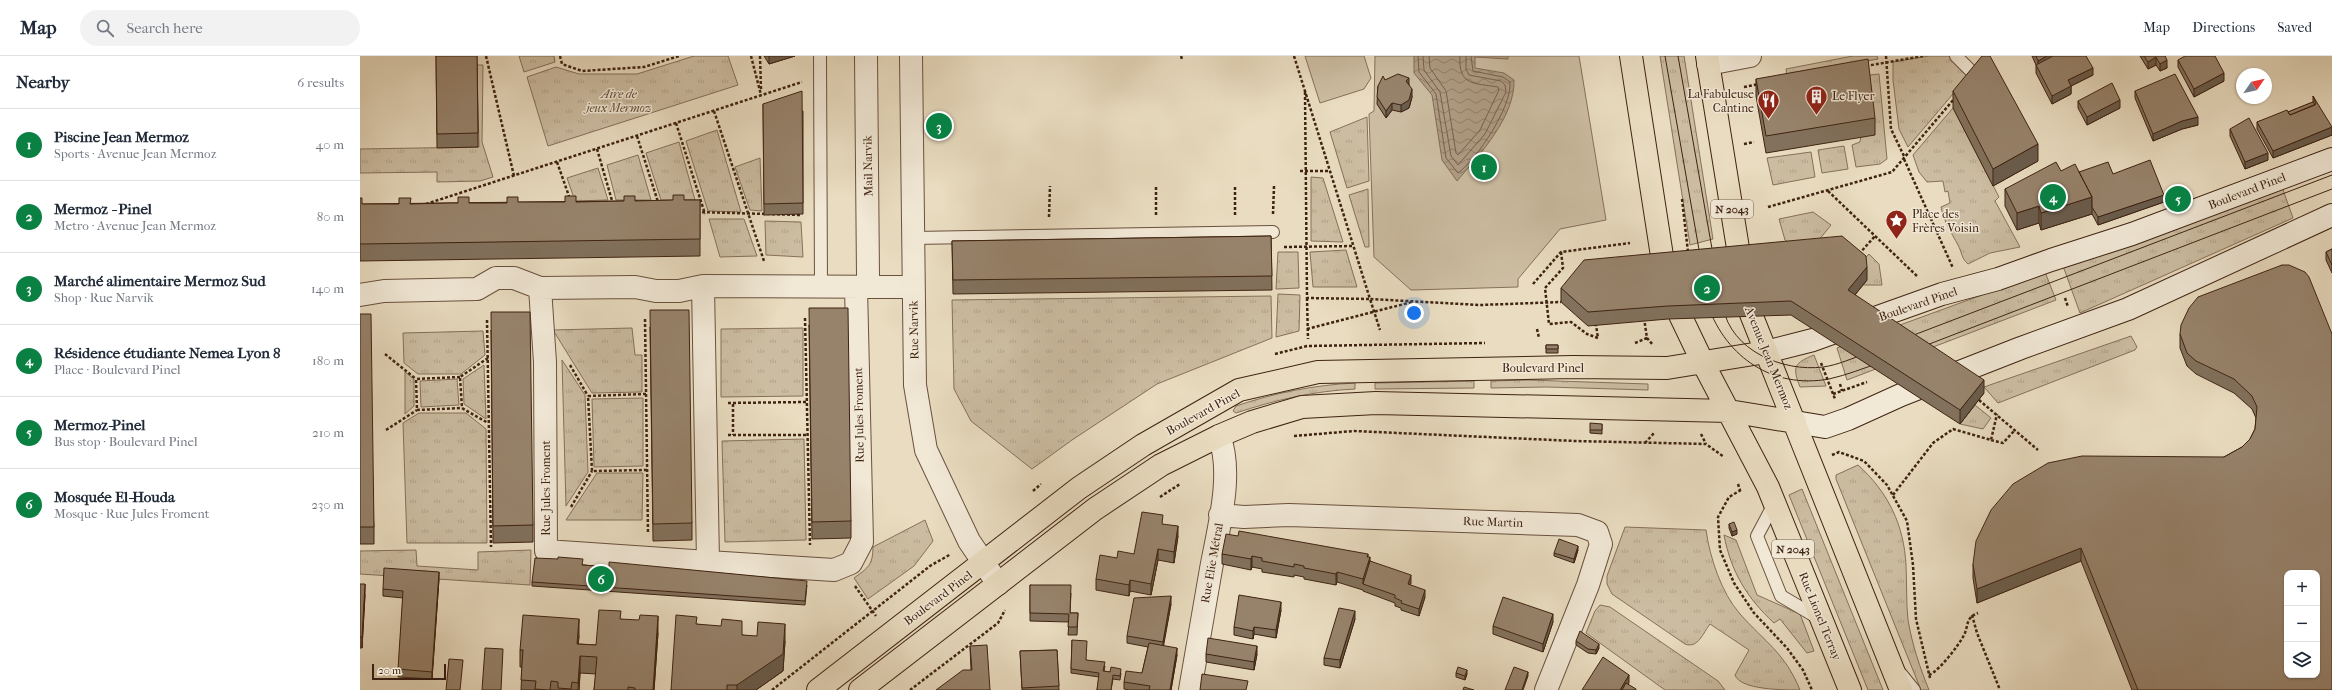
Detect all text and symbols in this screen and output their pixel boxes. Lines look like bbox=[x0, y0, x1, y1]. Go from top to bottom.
search box bbox=[80, 10, 360, 46]
text: Map bbox=[20, 17, 56, 39]
icon: search bbox=[94, 17, 116, 39]
text: Search here bbox=[126, 19, 203, 37]
text: Map bbox=[2143, 19, 2170, 36]
text: Directions bbox=[2192, 19, 2255, 36]
text: Saved bbox=[2277, 19, 2312, 36]
north arrow bbox=[2236, 68, 2272, 104]
text: Nearby bbox=[16, 72, 70, 92]
text: 6 results bbox=[297, 75, 344, 90]
building icon: Le Flyer bbox=[1803, 83, 1829, 116]
park label: Aire de jeux Mermoz bbox=[583, 87, 651, 115]
place label: La Fabuleuse Cantine bbox=[1687, 87, 1754, 115]
restaurant icon: La Fabuleuse Cantine bbox=[1756, 88, 1782, 121]
place label: Le Flyer bbox=[1832, 89, 1875, 103]
pin: 3 bbox=[926, 111, 952, 141]
text: Piscine Jean Mermoz bbox=[54, 128, 189, 146]
street label: Mail Narvik bbox=[860, 134, 876, 197]
text: 1 bbox=[27, 137, 31, 152]
text: 40 m bbox=[316, 137, 344, 152]
text: Sports · Avenue Jean Mermoz bbox=[54, 146, 216, 161]
pin: 1 bbox=[1471, 152, 1497, 182]
street label: Boulevard Pinel bbox=[2206, 170, 2288, 212]
pin: 4 bbox=[2040, 182, 2066, 212]
pin: 5 bbox=[2165, 184, 2191, 214]
text: Mermoz - Pinel bbox=[54, 200, 152, 218]
road number: N 2043 bbox=[1711, 200, 1753, 218]
place label: Place des Frères Voisin bbox=[1912, 207, 1979, 235]
place icon: Place des Frères Voisin bbox=[1884, 208, 1910, 241]
text: 2 bbox=[26, 209, 32, 224]
text: 80 m bbox=[317, 209, 344, 224]
text: Metro · Avenue Jean Mermoz bbox=[54, 218, 216, 233]
text: Marché alimentaire Mermoz Sud bbox=[54, 272, 266, 290]
pin: 2 bbox=[1694, 273, 1720, 303]
text: 3 bbox=[26, 281, 32, 296]
text: 140 m bbox=[311, 281, 344, 296]
street label: Boulevard Pinel bbox=[1877, 284, 1960, 324]
text: Shop · Rue Narvik bbox=[54, 290, 154, 305]
street label: Rue Narvik bbox=[906, 300, 922, 360]
your location bbox=[1404, 303, 1424, 323]
street label: Avenue Jean Mermoz bbox=[1742, 304, 1796, 412]
text: Résidence étudiante Nemea Lyon 8 bbox=[54, 344, 281, 362]
text: 4 bbox=[25, 353, 33, 368]
text: 180 m bbox=[312, 353, 344, 368]
street label: Boulevard Pinel bbox=[1502, 361, 1585, 375]
text: Place · Boulevard Pinel bbox=[54, 362, 181, 377]
street label: Rue Jules Froment bbox=[851, 366, 867, 463]
street label: Boulevard Pinel bbox=[1164, 386, 1243, 438]
text: Mermoz-Pinel bbox=[54, 416, 145, 434]
text: 5 bbox=[26, 425, 32, 440]
text: 210 m bbox=[312, 425, 344, 440]
text: Bus stop · Boulevard Pinel bbox=[54, 434, 198, 449]
street label: Rue Jules Froment bbox=[539, 440, 553, 536]
text: Mosquée El-Houda bbox=[54, 488, 175, 506]
text: 6 bbox=[25, 497, 33, 512]
text: 230 m bbox=[311, 497, 344, 512]
text: Mosque · Rue Jules Froment bbox=[54, 506, 209, 521]
street label: Rue Martin bbox=[1463, 514, 1523, 530]
street label: Rue Elie Métral bbox=[1198, 521, 1226, 604]
road number: N 2043 bbox=[1772, 540, 1814, 558]
pin: 6 bbox=[588, 564, 614, 594]
street label: Boulevard Pinel bbox=[901, 567, 976, 628]
street label: Rue Lionel Terray bbox=[1796, 570, 1844, 663]
map controls bbox=[2284, 570, 2320, 678]
button: + bbox=[2284, 570, 2320, 606]
button: − bbox=[2284, 606, 2320, 642]
button: layers bbox=[2284, 642, 2320, 678]
scale bar bbox=[372, 662, 446, 681]
text: 20 m bbox=[378, 664, 401, 677]

